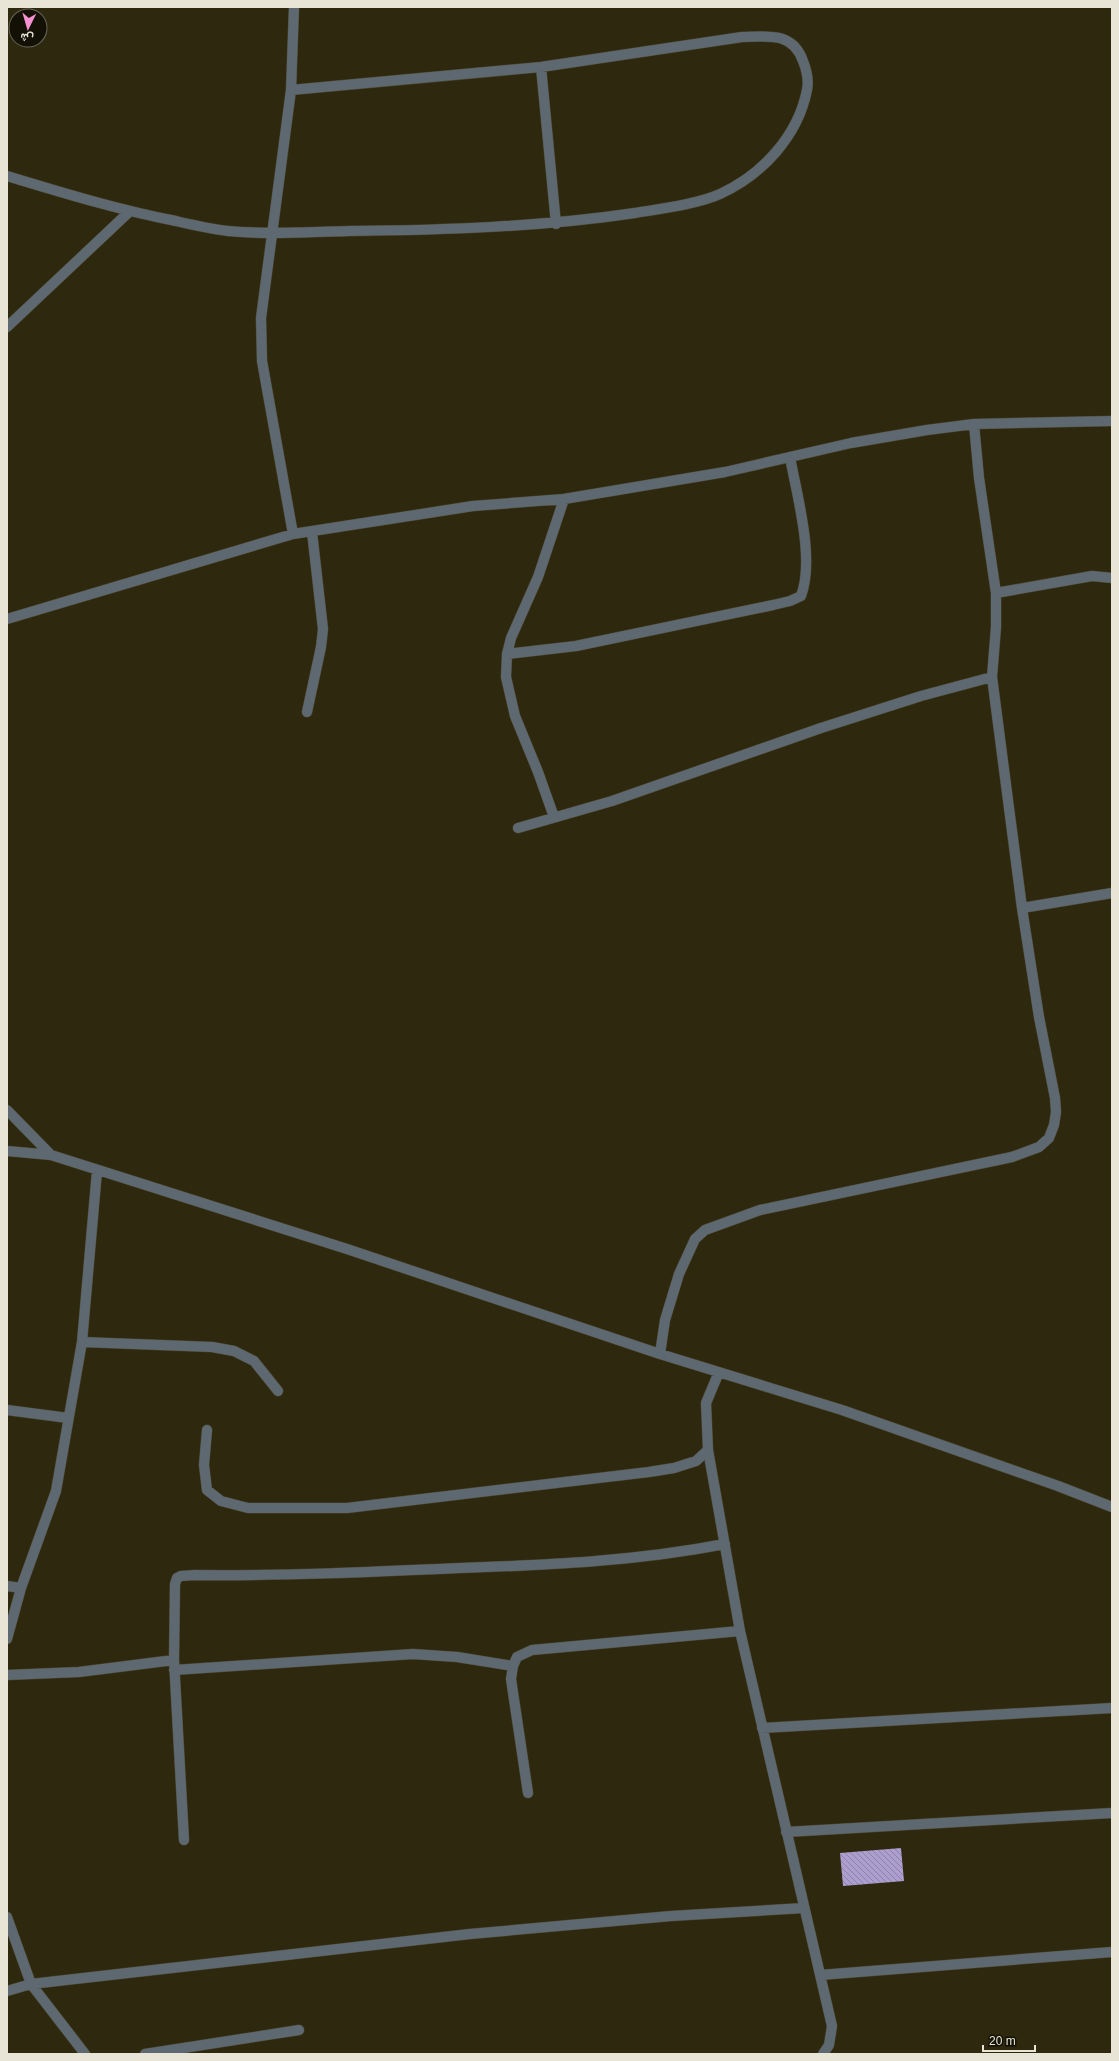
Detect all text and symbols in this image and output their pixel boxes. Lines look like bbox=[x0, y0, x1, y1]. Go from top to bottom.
north arrow bbox=[8, 8, 48, 48]
text: ش bbox=[20, 30, 34, 45]
scale bar bbox=[983, 2027, 1035, 2053]
text: 20 m bbox=[989, 2034, 1016, 2048]

